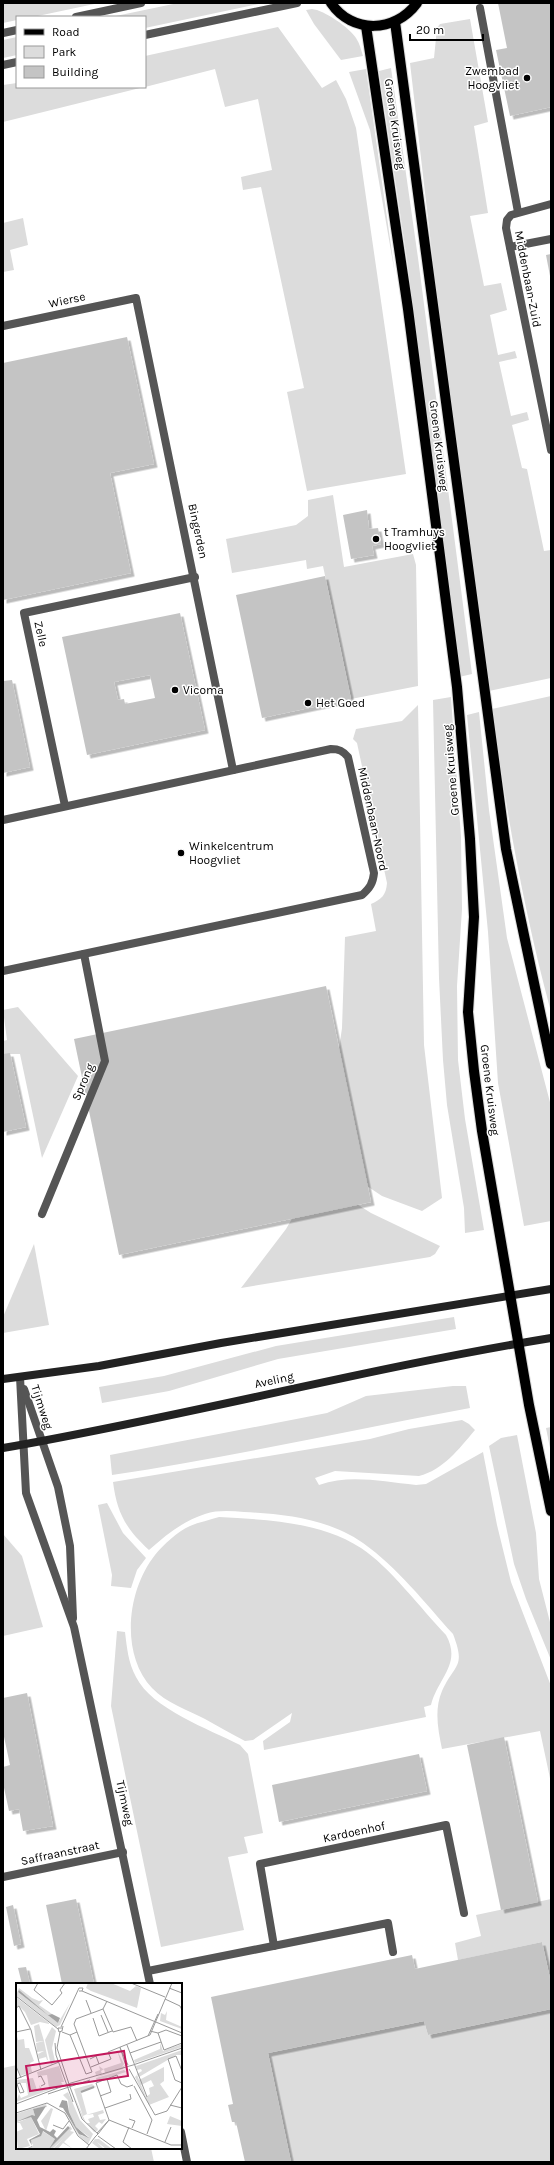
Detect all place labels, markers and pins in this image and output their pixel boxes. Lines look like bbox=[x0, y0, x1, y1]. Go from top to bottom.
place label: Zwembad Hoogvliet bbox=[465, 64, 519, 92]
marker: Zwembad Hoogvliet bbox=[522, 73, 532, 83]
place label: t Tramhuys Hoogvliet bbox=[384, 525, 445, 553]
marker: t Tramhuys Hoogvliet bbox=[371, 534, 381, 544]
place label: Vicoma bbox=[183, 683, 224, 697]
marker: Vicoma bbox=[170, 685, 180, 695]
place label: Het Goed bbox=[316, 696, 365, 710]
marker: Het Goed bbox=[303, 698, 313, 708]
place label: Winkelcentrum Hoogvliet bbox=[189, 839, 274, 867]
marker: Winkelcentrum Hoogvliet bbox=[176, 848, 186, 858]

